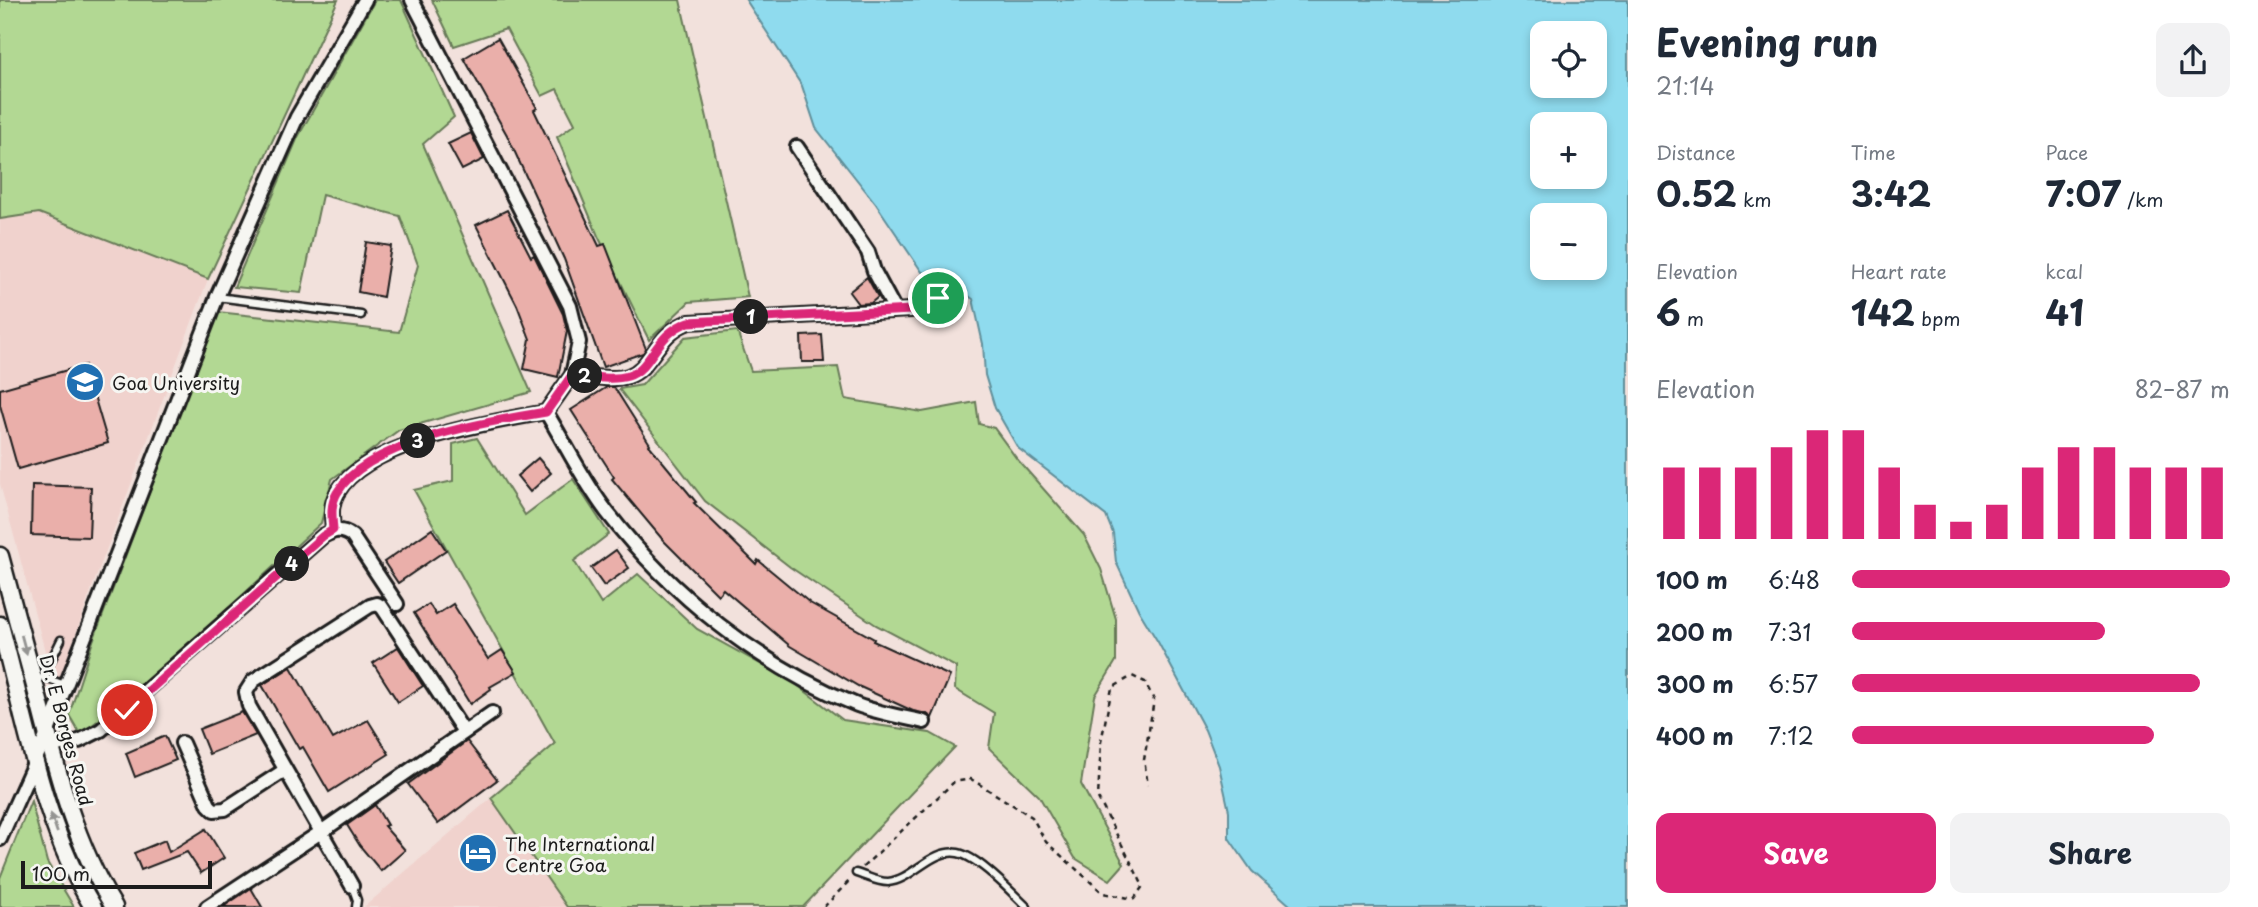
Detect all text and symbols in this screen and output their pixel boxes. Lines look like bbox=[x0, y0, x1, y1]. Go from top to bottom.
text: Evening run bbox=[1656, 13, 1878, 70]
map controls bbox=[1530, 21, 1607, 280]
button: locate bbox=[1530, 21, 1607, 98]
button: share bbox=[2156, 23, 2230, 97]
text: 21:14 bbox=[1656, 68, 1715, 103]
button: + bbox=[1530, 112, 1607, 189]
text: Distance bbox=[1656, 138, 1736, 166]
text: Time bbox=[1851, 138, 1896, 166]
text: Pace bbox=[2045, 138, 2088, 166]
text: 0.52 bbox=[1656, 166, 1737, 219]
text: 3:42 bbox=[1851, 166, 1931, 219]
text: 7:07 bbox=[2045, 166, 2121, 219]
text: km bbox=[1737, 185, 1772, 213]
text: /km bbox=[2121, 185, 2164, 213]
button: − bbox=[1530, 203, 1607, 280]
text: Elevation bbox=[1656, 257, 1738, 285]
text: Heart rate bbox=[1851, 257, 1947, 285]
text: kcal bbox=[2045, 257, 2083, 285]
pin bbox=[908, 268, 968, 328]
icon: arrive bbox=[919, 279, 957, 317]
text: 6 bbox=[1656, 285, 1681, 338]
text: 142 bbox=[1851, 285, 1915, 338]
text: 41 bbox=[2045, 285, 2084, 338]
pin: 1 bbox=[734, 300, 768, 334]
text: 1 bbox=[746, 302, 755, 330]
text: m bbox=[1681, 304, 1704, 332]
text: bpm bbox=[1915, 304, 1961, 332]
pin: 2 bbox=[568, 358, 602, 394]
school or university icon: Goa University bbox=[64, 361, 106, 403]
text: 2 bbox=[578, 361, 591, 389]
place label: Goa University bbox=[112, 369, 240, 396]
text: Elevation bbox=[1656, 371, 1755, 406]
text: 82–87 m bbox=[2135, 371, 2230, 406]
pin: 3 bbox=[400, 424, 436, 458]
text: 3 bbox=[411, 426, 424, 454]
pin: 4 bbox=[274, 546, 310, 582]
text: 4 bbox=[285, 549, 298, 577]
text: 100 m bbox=[1656, 562, 1728, 597]
text: 6:48 bbox=[1768, 562, 1820, 597]
text: 200 m bbox=[1656, 614, 1733, 649]
text: 7:31 bbox=[1768, 614, 1811, 649]
one-way arrow bbox=[19, 634, 30, 656]
street label: Dr. E Borges Road bbox=[34, 651, 100, 809]
text: 300 m bbox=[1656, 666, 1734, 701]
text: 6:57 bbox=[1768, 666, 1818, 701]
pin bbox=[97, 680, 157, 740]
icon: check bbox=[108, 691, 146, 729]
text: 400 m bbox=[1656, 718, 1734, 753]
text: 7:12 bbox=[1768, 718, 1814, 753]
one-way arrow bbox=[48, 813, 59, 834]
button: Save bbox=[1656, 813, 1936, 893]
button: Share bbox=[1950, 813, 2230, 893]
place label: The International Centre Goa bbox=[505, 830, 655, 878]
hotel icon: The International Centre Goa bbox=[457, 832, 499, 874]
scale bar bbox=[21, 858, 212, 890]
text: 100 m bbox=[32, 859, 90, 887]

